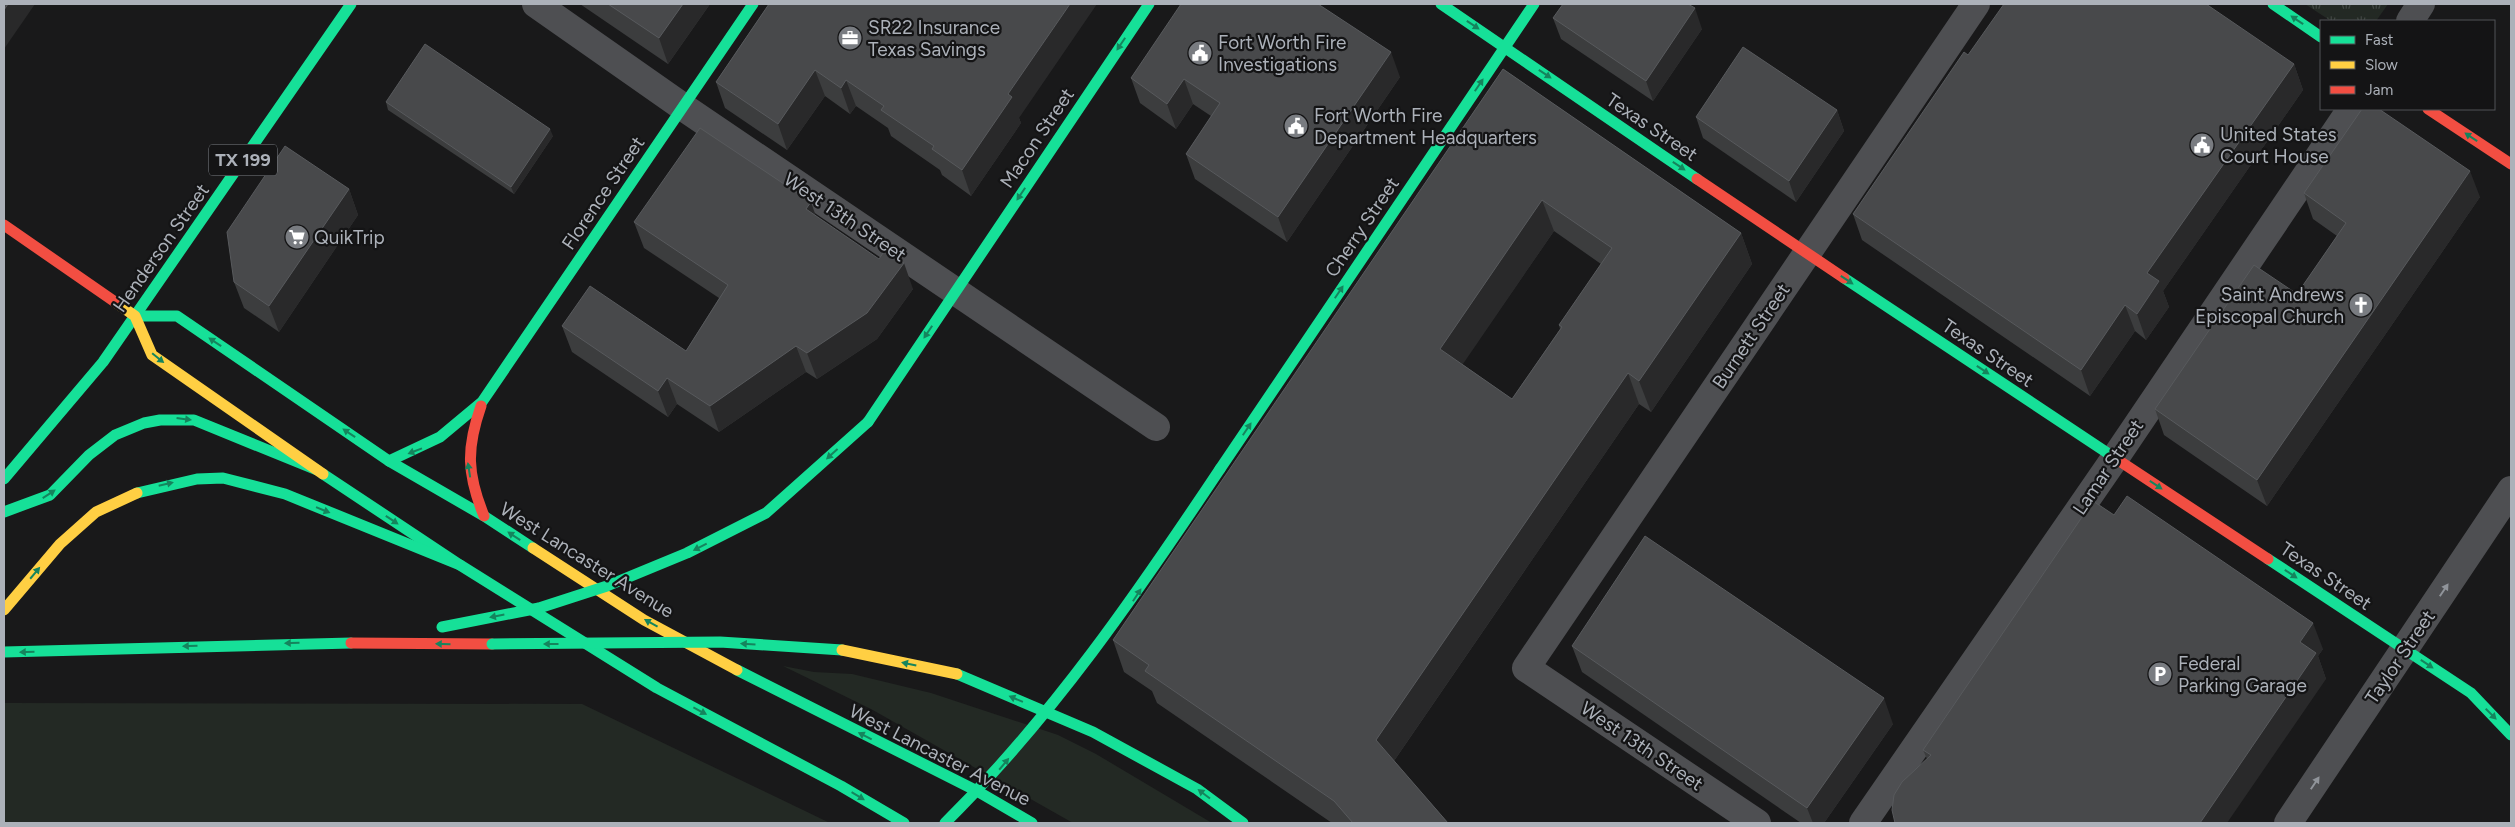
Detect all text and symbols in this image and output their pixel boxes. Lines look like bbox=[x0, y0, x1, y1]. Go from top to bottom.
one-way arrow bbox=[2290, 15, 2304, 25]
place label: SR22 Insurance Texas Savings bbox=[868, 16, 1000, 61]
one-way arrow bbox=[1466, 20, 1480, 30]
legend bbox=[2320, 20, 2495, 110]
office icon: SR22 Insurance Texas Savings bbox=[837, 25, 863, 51]
place label: Fort Worth Fire Investigations bbox=[1218, 31, 1346, 76]
text: Fast bbox=[2365, 31, 2394, 49]
one-way arrow bbox=[1116, 37, 1126, 51]
public building icon: Fort Worth Fire Investigations bbox=[1187, 40, 1213, 66]
text: Slow bbox=[2365, 56, 2398, 74]
one-way arrow bbox=[1538, 70, 1552, 79]
one-way arrow bbox=[1474, 78, 1484, 92]
text: Jam bbox=[2365, 81, 2393, 99]
street label: Macon Street bbox=[995, 84, 1079, 192]
street label: Texas Street bbox=[1602, 88, 1702, 166]
place label: Fort Worth Fire Department Headquarters bbox=[1314, 104, 1537, 149]
public building icon: Fort Worth Fire Department Headquarters bbox=[1283, 113, 1309, 139]
place label: United States Court House bbox=[2220, 123, 2337, 168]
street label: Florence Street bbox=[557, 132, 649, 254]
public building icon: United States Court House bbox=[2189, 132, 2215, 158]
one-way arrow bbox=[2464, 132, 2477, 142]
road number: TX 199 bbox=[209, 144, 277, 176]
one-way arrow bbox=[1672, 161, 1686, 171]
street label: West 13th Street bbox=[780, 168, 910, 266]
street label: Cherry Street bbox=[1320, 173, 1404, 281]
street label: Henderson Street bbox=[108, 179, 214, 317]
one-way arrow bbox=[1016, 187, 1025, 201]
supermarket icon: QuikTrip bbox=[284, 224, 310, 250]
place label: QuikTrip bbox=[314, 226, 385, 249]
one-way arrow bbox=[1841, 275, 1854, 285]
street label: Burnett Street bbox=[1707, 279, 1795, 393]
place label: Saint Andrews Episcopal Church bbox=[2195, 283, 2344, 328]
one-way arrow bbox=[1335, 285, 1344, 299]
church icon: Saint Andrews Episcopal Church bbox=[2348, 292, 2374, 318]
street label: Texas Street bbox=[1938, 314, 2038, 392]
one-way arrow bbox=[923, 326, 933, 339]
one-way arrow bbox=[208, 337, 221, 347]
one-way arrow bbox=[151, 352, 164, 363]
one-way arrow bbox=[1976, 365, 1989, 375]
one-way arrow bbox=[177, 415, 193, 423]
street label: Lamar Street bbox=[2068, 415, 2148, 519]
one-way arrow bbox=[1242, 422, 1252, 436]
one-way arrow bbox=[342, 428, 356, 438]
one-way arrow bbox=[408, 448, 423, 455]
one-way arrow bbox=[825, 449, 838, 460]
one-way arrow bbox=[465, 461, 473, 477]
one-way arrow bbox=[159, 480, 174, 488]
one-way arrow bbox=[2149, 480, 2163, 489]
one-way arrow bbox=[42, 489, 55, 498]
street label: West Lancaster Avenue bbox=[496, 497, 678, 623]
one-way arrow bbox=[316, 506, 330, 514]
one-way arrow bbox=[385, 515, 399, 525]
one-way arrow bbox=[508, 531, 521, 540]
street label: Texas Street bbox=[2276, 537, 2376, 615]
one-way arrow bbox=[692, 543, 707, 551]
one-way arrow bbox=[30, 567, 41, 580]
one-way arrow bbox=[2285, 570, 2298, 579]
one-way arrow bbox=[2439, 583, 2449, 596]
one-way arrow bbox=[1132, 588, 1142, 602]
street label: Taylor Street bbox=[2360, 606, 2440, 708]
one-way arrow bbox=[489, 613, 505, 621]
one-way arrow bbox=[645, 619, 658, 628]
one-way arrow bbox=[284, 639, 300, 647]
one-way arrow bbox=[435, 640, 451, 648]
one-way arrow bbox=[543, 640, 559, 648]
one-way arrow bbox=[740, 640, 756, 648]
one-way arrow bbox=[181, 642, 197, 650]
one-way arrow bbox=[19, 648, 35, 656]
place label: Federal Parking Garage bbox=[2178, 652, 2307, 697]
one-way arrow bbox=[2420, 659, 2433, 669]
one-way arrow bbox=[902, 660, 917, 668]
parking icon: Federal Parking Garage bbox=[2147, 661, 2173, 687]
one-way arrow bbox=[1009, 695, 1023, 703]
street label: West 13th Street bbox=[1577, 697, 1707, 795]
street label: West Lancaster Avenue bbox=[845, 699, 1035, 811]
one-way arrow bbox=[692, 707, 707, 715]
one-way arrow bbox=[2485, 708, 2497, 720]
one-way arrow bbox=[858, 732, 872, 740]
one-way arrow bbox=[998, 757, 1009, 770]
one-way arrow bbox=[2310, 776, 2320, 789]
one-way arrow bbox=[1197, 789, 1211, 799]
one-way arrow bbox=[852, 791, 865, 800]

